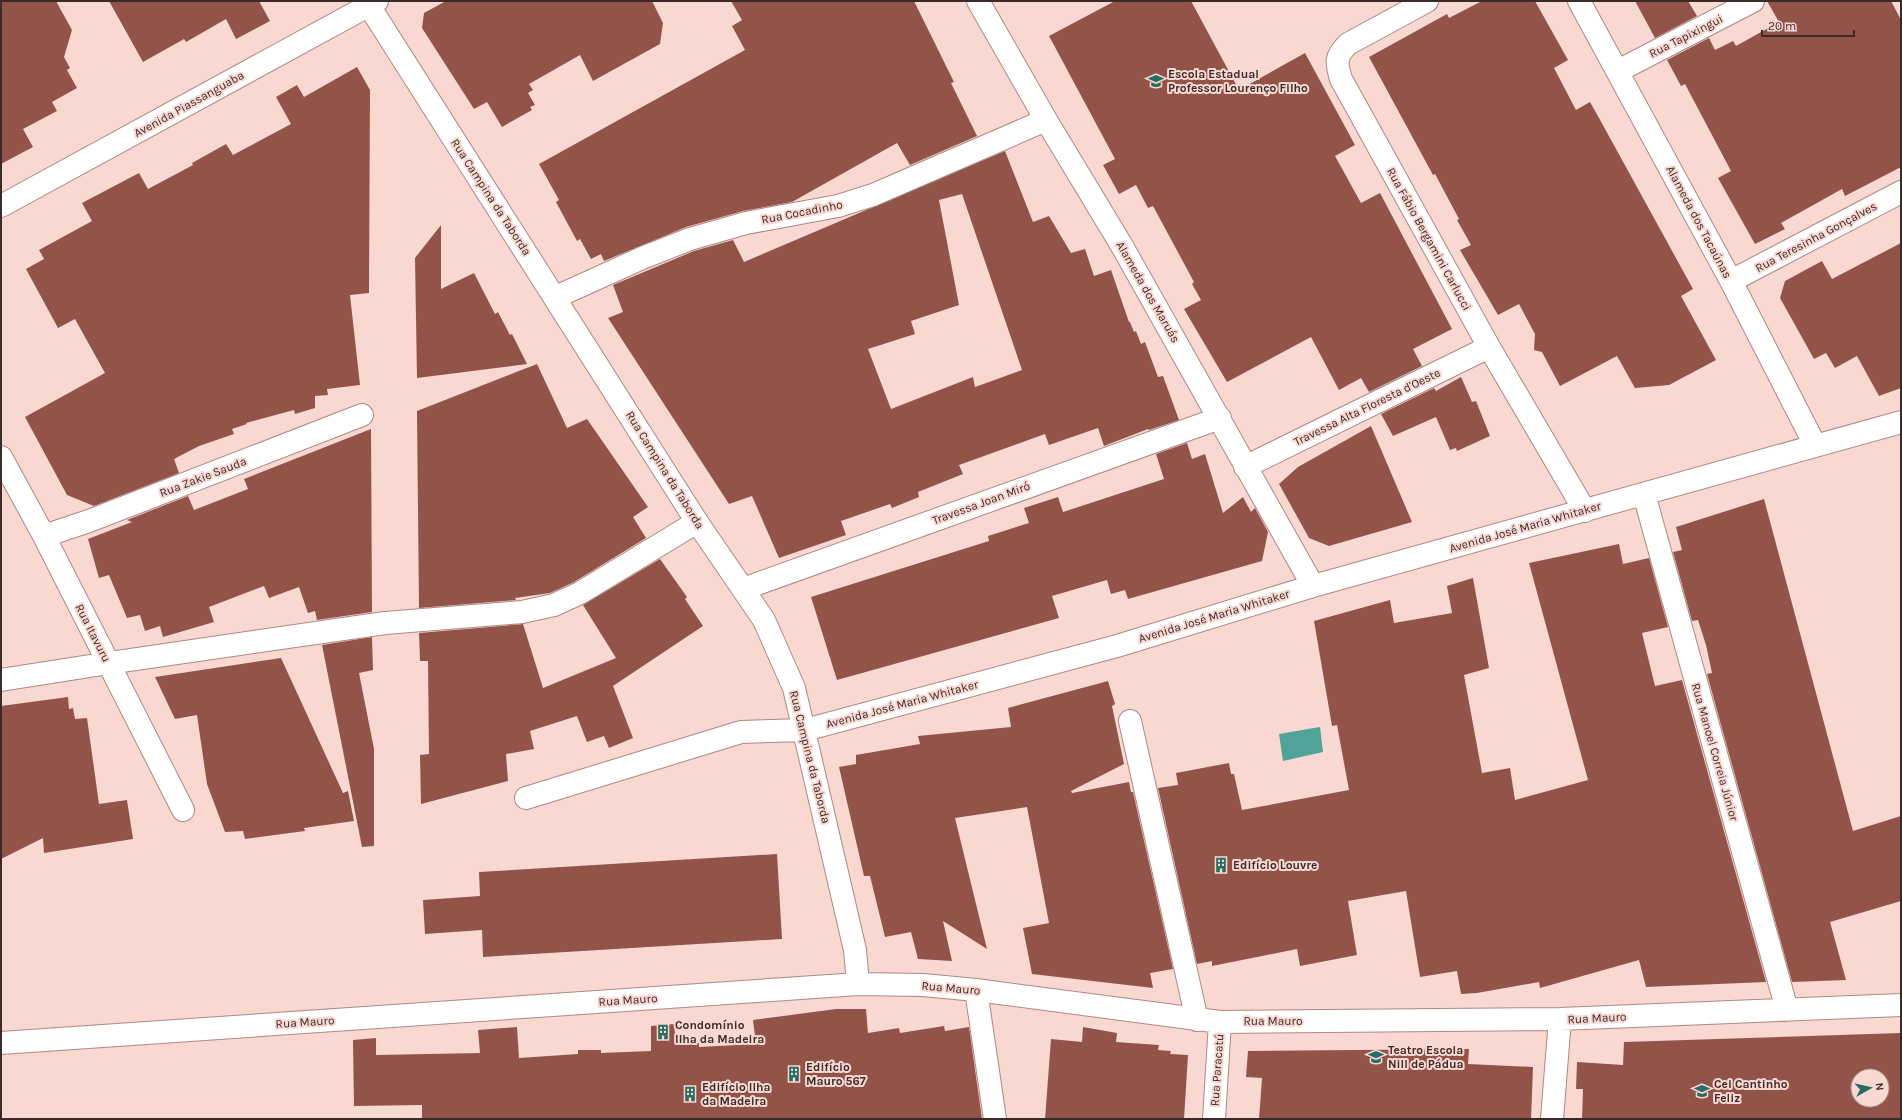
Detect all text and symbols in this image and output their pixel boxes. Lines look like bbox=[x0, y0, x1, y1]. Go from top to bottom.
street label: Rua Tapixingui bbox=[1647, 11, 1725, 61]
scale bar bbox=[1762, 12, 1854, 38]
text: 20 m bbox=[1768, 19, 1796, 33]
place label: Escola Estadual Professor Lourenço Filho bbox=[1168, 67, 1308, 95]
street label: Avenida Piassanguaba bbox=[131, 68, 247, 140]
school or university icon: Escola Estadual Professor Lourenço Filho bbox=[1147, 72, 1165, 90]
street label: Rua Campina da Taborda bbox=[448, 136, 534, 258]
street label: Alameda dos Tacaúnas bbox=[1663, 163, 1735, 281]
street label: Rua Fábio Bergamini Carlucci bbox=[1384, 165, 1474, 313]
street label: Rua Cocadinho bbox=[760, 197, 844, 227]
street label: Rua Teresinha Gonçalves bbox=[1753, 199, 1879, 275]
street label: Alameda dos Maruás bbox=[1113, 239, 1183, 345]
street label: Travessa Alta Floresta d'Oeste bbox=[1292, 365, 1442, 449]
street label: Rua Campina da Taborda bbox=[623, 408, 707, 532]
street label: Rua Zakie Sauda bbox=[158, 454, 248, 500]
street label: Travessa Joan Miró bbox=[930, 479, 1032, 527]
street label: Avenida José Maria Whitaker bbox=[1448, 498, 1603, 555]
street label: Avenida José Maria Whitaker bbox=[1137, 586, 1292, 646]
street label: Rua Itavuru bbox=[72, 602, 114, 664]
street label: Avenida José Maria Whitaker bbox=[824, 677, 980, 731]
street label: Rua Manoel Correia Júnior bbox=[1689, 682, 1742, 823]
street label: Rua Campina da Taborda bbox=[787, 689, 833, 825]
building icon: Edifício Louvre bbox=[1212, 856, 1230, 874]
place label: Edifício Louvre bbox=[1233, 858, 1317, 872]
street label: Rua Mauro bbox=[921, 978, 981, 998]
street label: Rua Mauro bbox=[598, 991, 658, 1009]
street label: Rua Mauro bbox=[1567, 1009, 1627, 1027]
street label: Rua Mauro bbox=[275, 1013, 335, 1031]
street label: Rua Mauro bbox=[1243, 1014, 1303, 1028]
place label: Condomínio Ilha da Madeira bbox=[675, 1018, 764, 1046]
building icon: Condomínio Ilha da Madeira bbox=[654, 1023, 672, 1041]
street label: Rua Paracatú bbox=[1207, 1033, 1227, 1107]
place label: Teatro Escola Nill de Pádua bbox=[1388, 1043, 1464, 1071]
school or university icon: Teatro Escola Nill de Pádua bbox=[1367, 1048, 1385, 1066]
place label: Edifício Mauro 567 bbox=[806, 1060, 866, 1088]
building icon: Edifício Mauro 567 bbox=[785, 1065, 803, 1083]
north arrow bbox=[1850, 1068, 1890, 1108]
place label: Cei Cantinho Feliz bbox=[1714, 1077, 1788, 1105]
place label: Edifício Ilha da Madeira bbox=[702, 1080, 771, 1108]
school or university icon: Cei Cantinho Feliz bbox=[1693, 1082, 1711, 1100]
text: N bbox=[1872, 1082, 1886, 1091]
building icon: Edifício Ilha da Madeira bbox=[681, 1085, 699, 1103]

